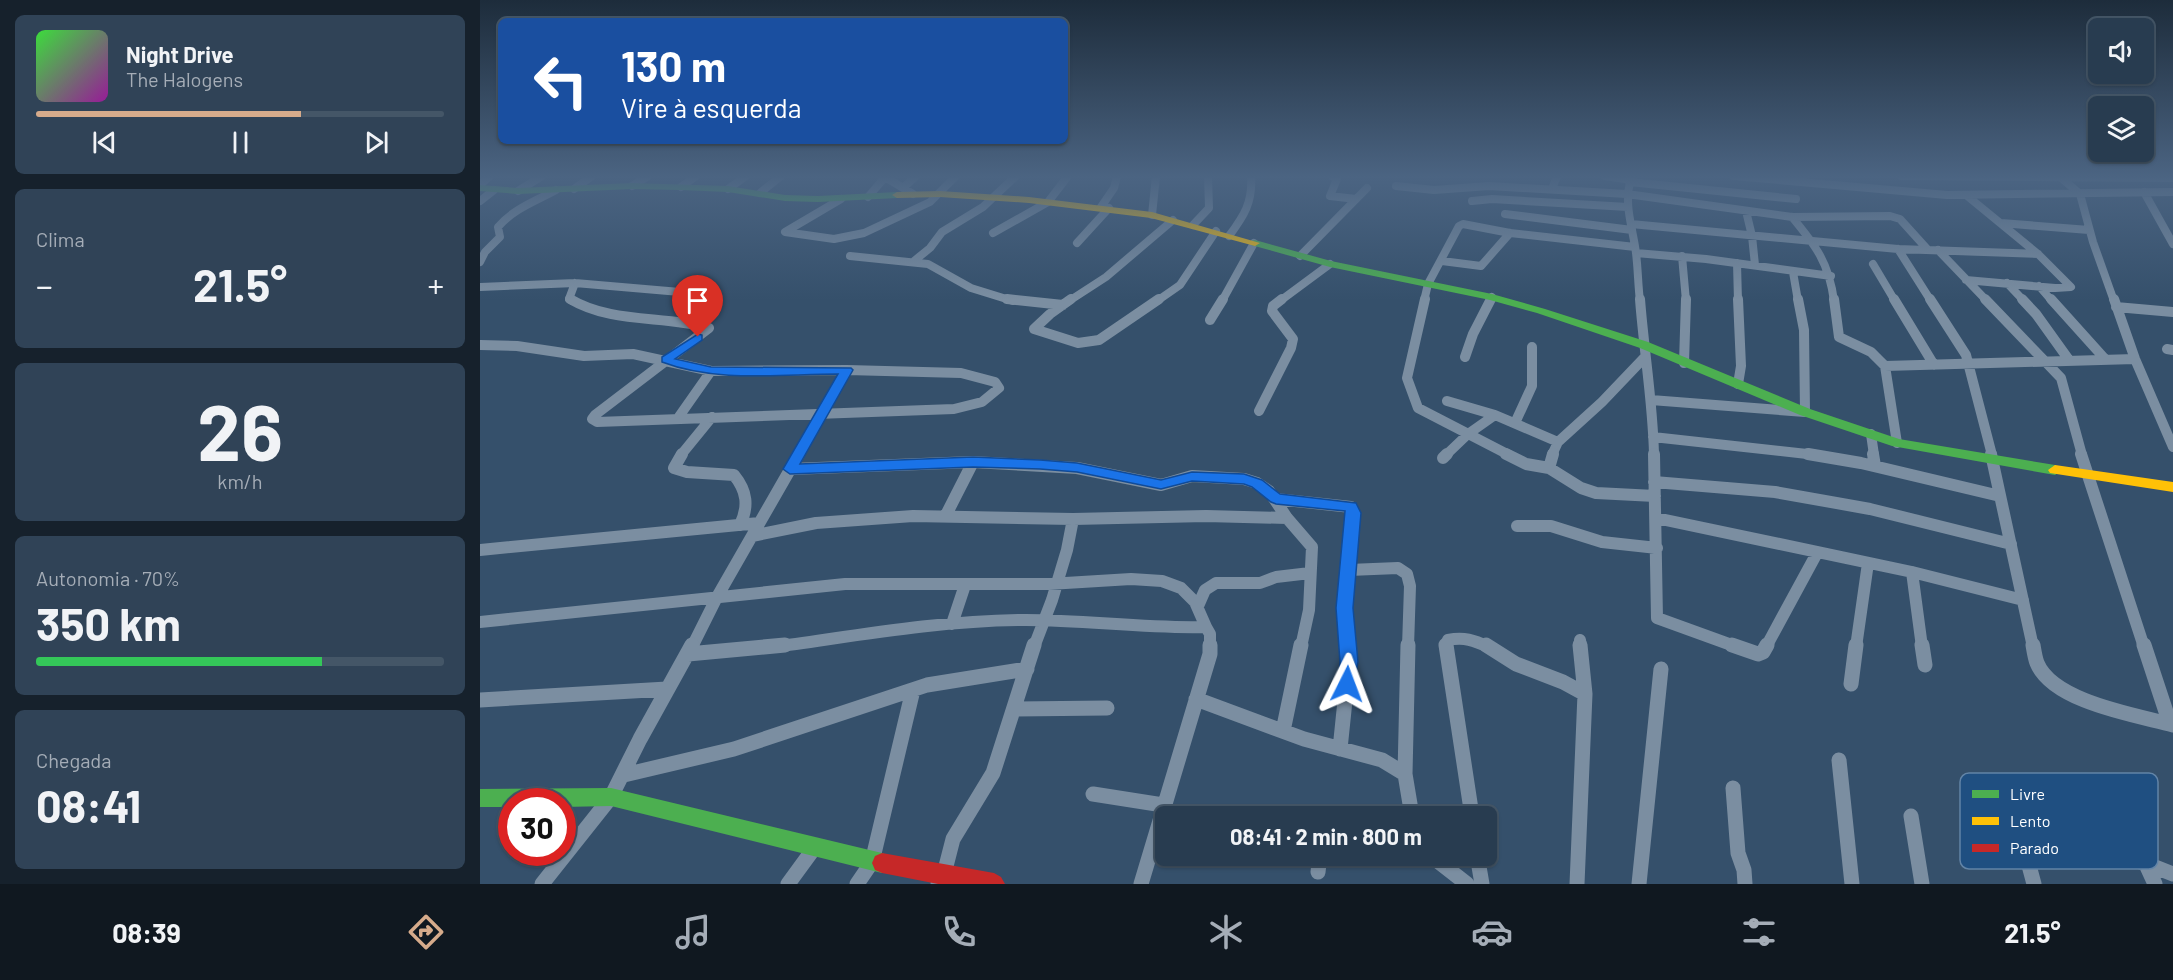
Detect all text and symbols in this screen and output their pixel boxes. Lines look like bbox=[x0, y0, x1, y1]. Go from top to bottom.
map controls bbox=[2088, 18, 2154, 162]
button: sound bbox=[2088, 18, 2154, 84]
text: 130 m bbox=[621, 40, 726, 90]
text: Night Drive bbox=[126, 41, 234, 67]
icon: left bbox=[522, 42, 600, 120]
text: The Halogens bbox=[126, 67, 243, 91]
text: Vire à esquerda bbox=[621, 91, 802, 123]
button: layers bbox=[2088, 96, 2154, 162]
icon: previous bbox=[88, 126, 121, 159]
icon: pause bbox=[224, 126, 257, 159]
icon: next bbox=[360, 126, 393, 159]
text: Clima bbox=[36, 227, 85, 251]
text: 21.5° bbox=[193, 257, 287, 311]
text: − bbox=[36, 265, 53, 305]
text: + bbox=[428, 265, 444, 305]
pin bbox=[672, 275, 723, 337]
icon: arrive bbox=[681, 284, 714, 317]
text: 26 bbox=[197, 383, 283, 477]
text: km/h bbox=[217, 469, 263, 493]
text: Autonomia · 70% bbox=[36, 566, 180, 590]
text: 350 km bbox=[36, 596, 181, 650]
position arrow bbox=[1315, 652, 1379, 716]
text: Chegada bbox=[36, 748, 112, 772]
legend bbox=[1960, 773, 2158, 869]
text: 08:41 bbox=[36, 778, 141, 832]
text: Livre bbox=[2010, 784, 2045, 803]
speed limit sign: 30 bbox=[498, 788, 576, 866]
text: Lento bbox=[2010, 811, 2051, 830]
text: 08:41 · 2 min · 800 m bbox=[1230, 823, 1422, 849]
text: Parado bbox=[2010, 838, 2059, 857]
icon: directions bbox=[405, 911, 447, 953]
icon: music bbox=[672, 911, 714, 953]
icon: phone bbox=[938, 911, 980, 953]
icon: climate bbox=[1205, 911, 1247, 953]
icon: car bbox=[1471, 911, 1513, 953]
icon: filters bbox=[1738, 911, 1780, 953]
text: 08:39 bbox=[112, 916, 181, 948]
text: 21.5° bbox=[2004, 916, 2061, 948]

